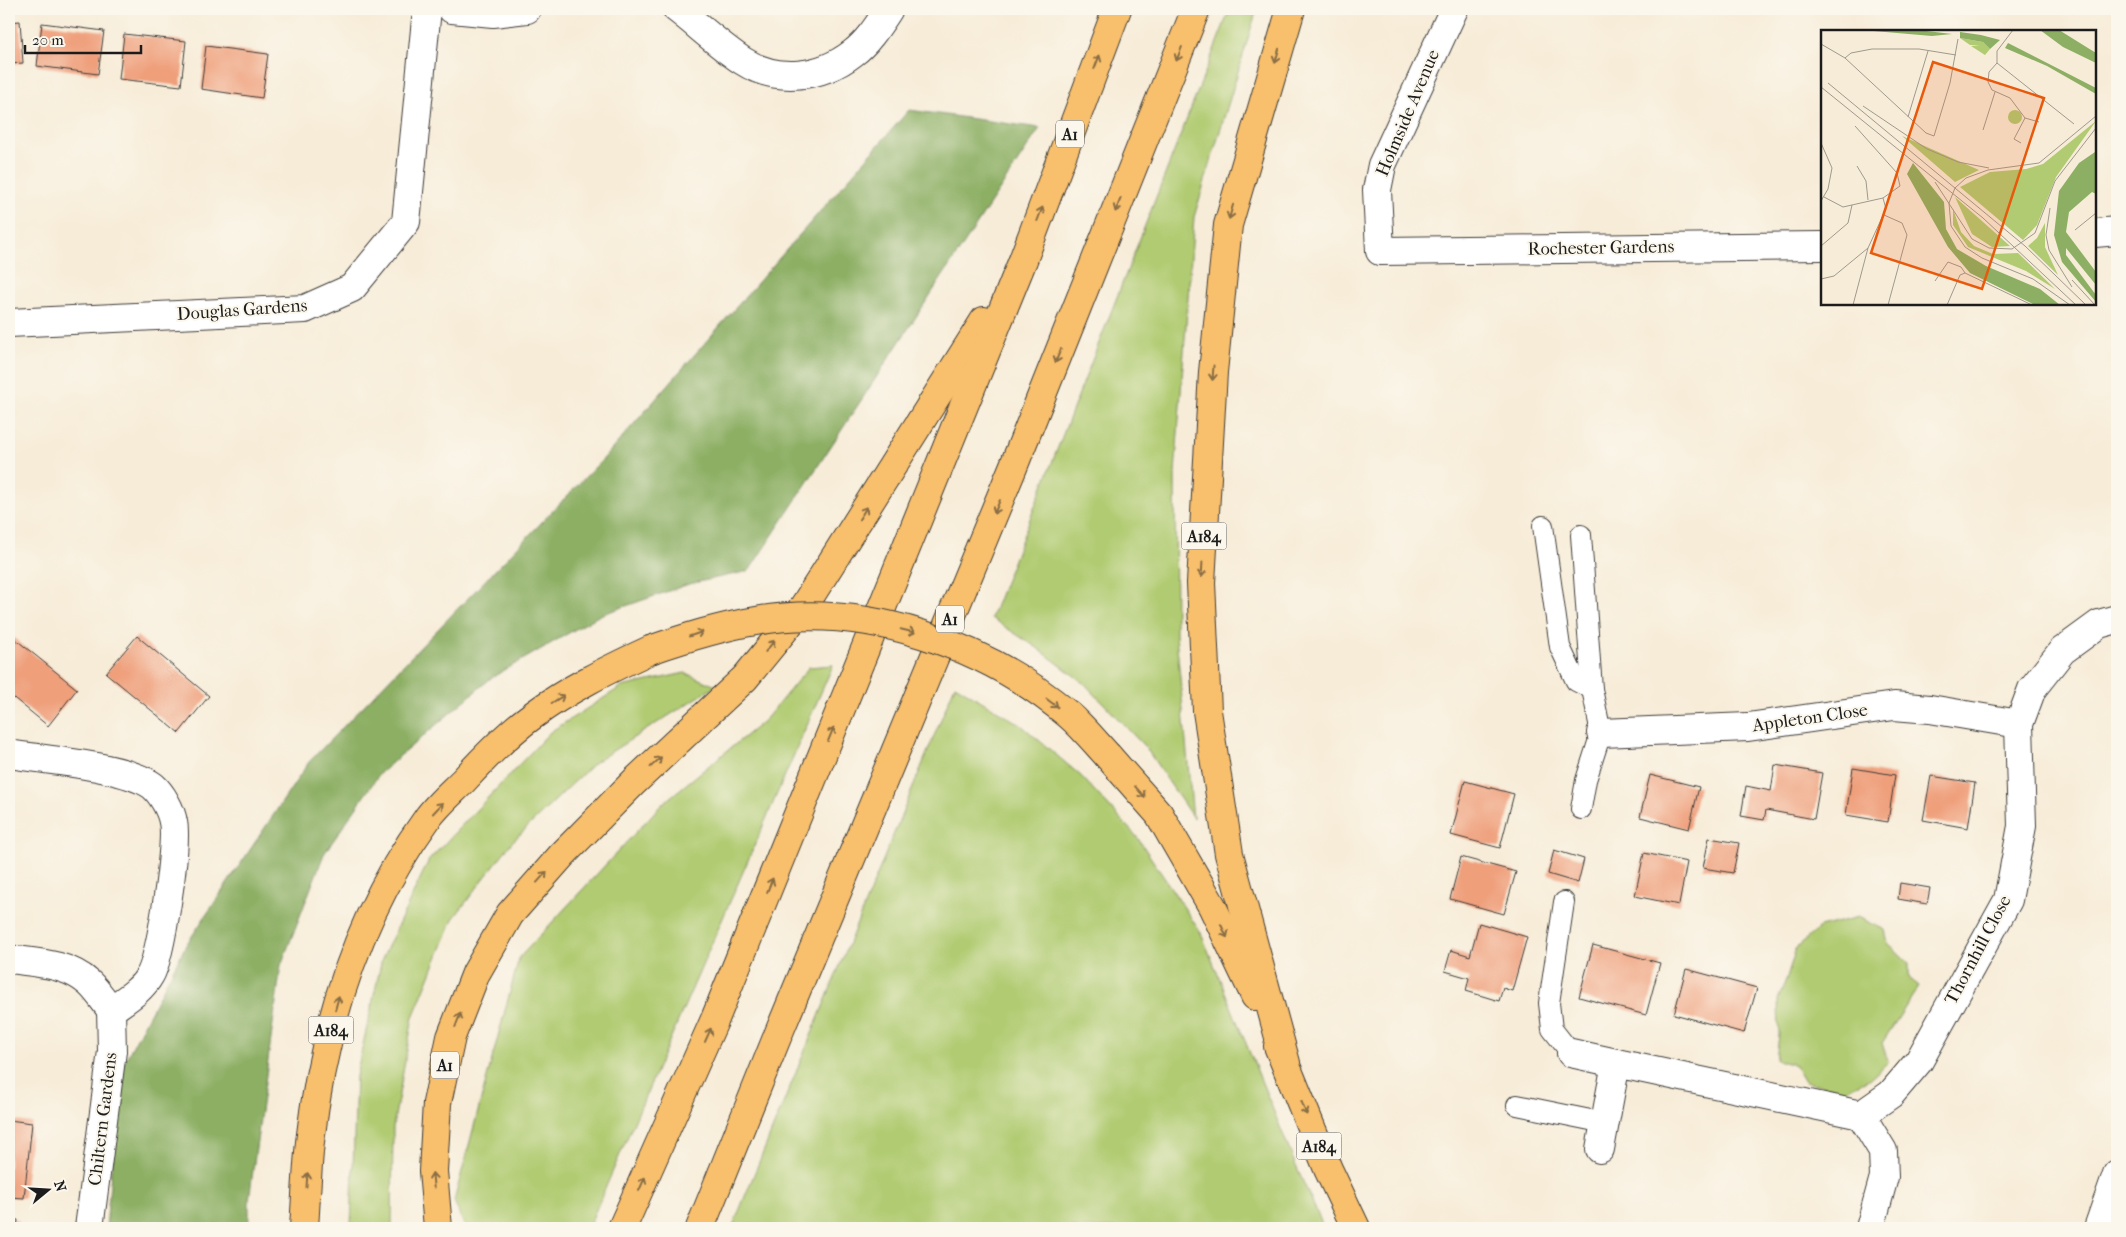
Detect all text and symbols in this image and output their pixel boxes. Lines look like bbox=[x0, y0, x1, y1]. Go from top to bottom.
scale bar bbox=[25, 22, 141, 54]
inset map bbox=[1821, 30, 2096, 305]
text: 20 m bbox=[32, 31, 64, 49]
one-way arrow bbox=[1173, 46, 1183, 61]
street label: Holmside Avenue bbox=[1372, 46, 1444, 179]
one-way arrow bbox=[1271, 47, 1281, 63]
one-way arrow bbox=[1093, 55, 1102, 70]
road number: A1 bbox=[1056, 120, 1084, 148]
one-way arrow bbox=[1113, 197, 1123, 212]
one-way arrow bbox=[1226, 203, 1236, 219]
one-way arrow bbox=[1036, 207, 1045, 223]
street label: Rochester Gardens bbox=[1528, 236, 1675, 260]
street label: Douglas Gardens bbox=[176, 295, 308, 325]
one-way arrow bbox=[1053, 348, 1062, 363]
one-way arrow bbox=[1208, 365, 1218, 381]
one-way arrow bbox=[992, 499, 1002, 514]
one-way arrow bbox=[858, 506, 868, 520]
road number: A184 bbox=[1182, 522, 1226, 550]
one-way arrow bbox=[1197, 562, 1206, 578]
road number: A1 bbox=[936, 606, 964, 632]
one-way arrow bbox=[900, 627, 916, 636]
one-way arrow bbox=[688, 629, 703, 638]
one-way arrow bbox=[765, 640, 776, 653]
one-way arrow bbox=[551, 694, 565, 704]
one-way arrow bbox=[1045, 698, 1059, 708]
street label: Appleton Close bbox=[1750, 700, 1869, 737]
one-way arrow bbox=[826, 727, 836, 742]
one-way arrow bbox=[650, 756, 663, 768]
one-way arrow bbox=[1134, 786, 1146, 799]
one-way arrow bbox=[432, 801, 444, 814]
one-way arrow bbox=[537, 871, 548, 884]
one-way arrow bbox=[765, 878, 775, 893]
street label: Thornhill Close bbox=[1940, 892, 2016, 1008]
one-way arrow bbox=[1220, 923, 1229, 938]
one-way arrow bbox=[333, 995, 342, 1011]
one-way arrow bbox=[454, 1013, 463, 1028]
road number: A184 bbox=[308, 1016, 354, 1044]
one-way arrow bbox=[704, 1028, 713, 1043]
street label: Chiltern Gardens bbox=[84, 1051, 122, 1187]
road number: A1 bbox=[431, 1052, 459, 1078]
one-way arrow bbox=[1300, 1100, 1309, 1115]
road number: A184 bbox=[1296, 1132, 1342, 1160]
north arrow bbox=[22, 1164, 72, 1214]
one-way arrow bbox=[302, 1172, 312, 1188]
one-way arrow bbox=[429, 1172, 438, 1188]
one-way arrow bbox=[637, 1177, 647, 1192]
text: N bbox=[50, 1178, 70, 1194]

